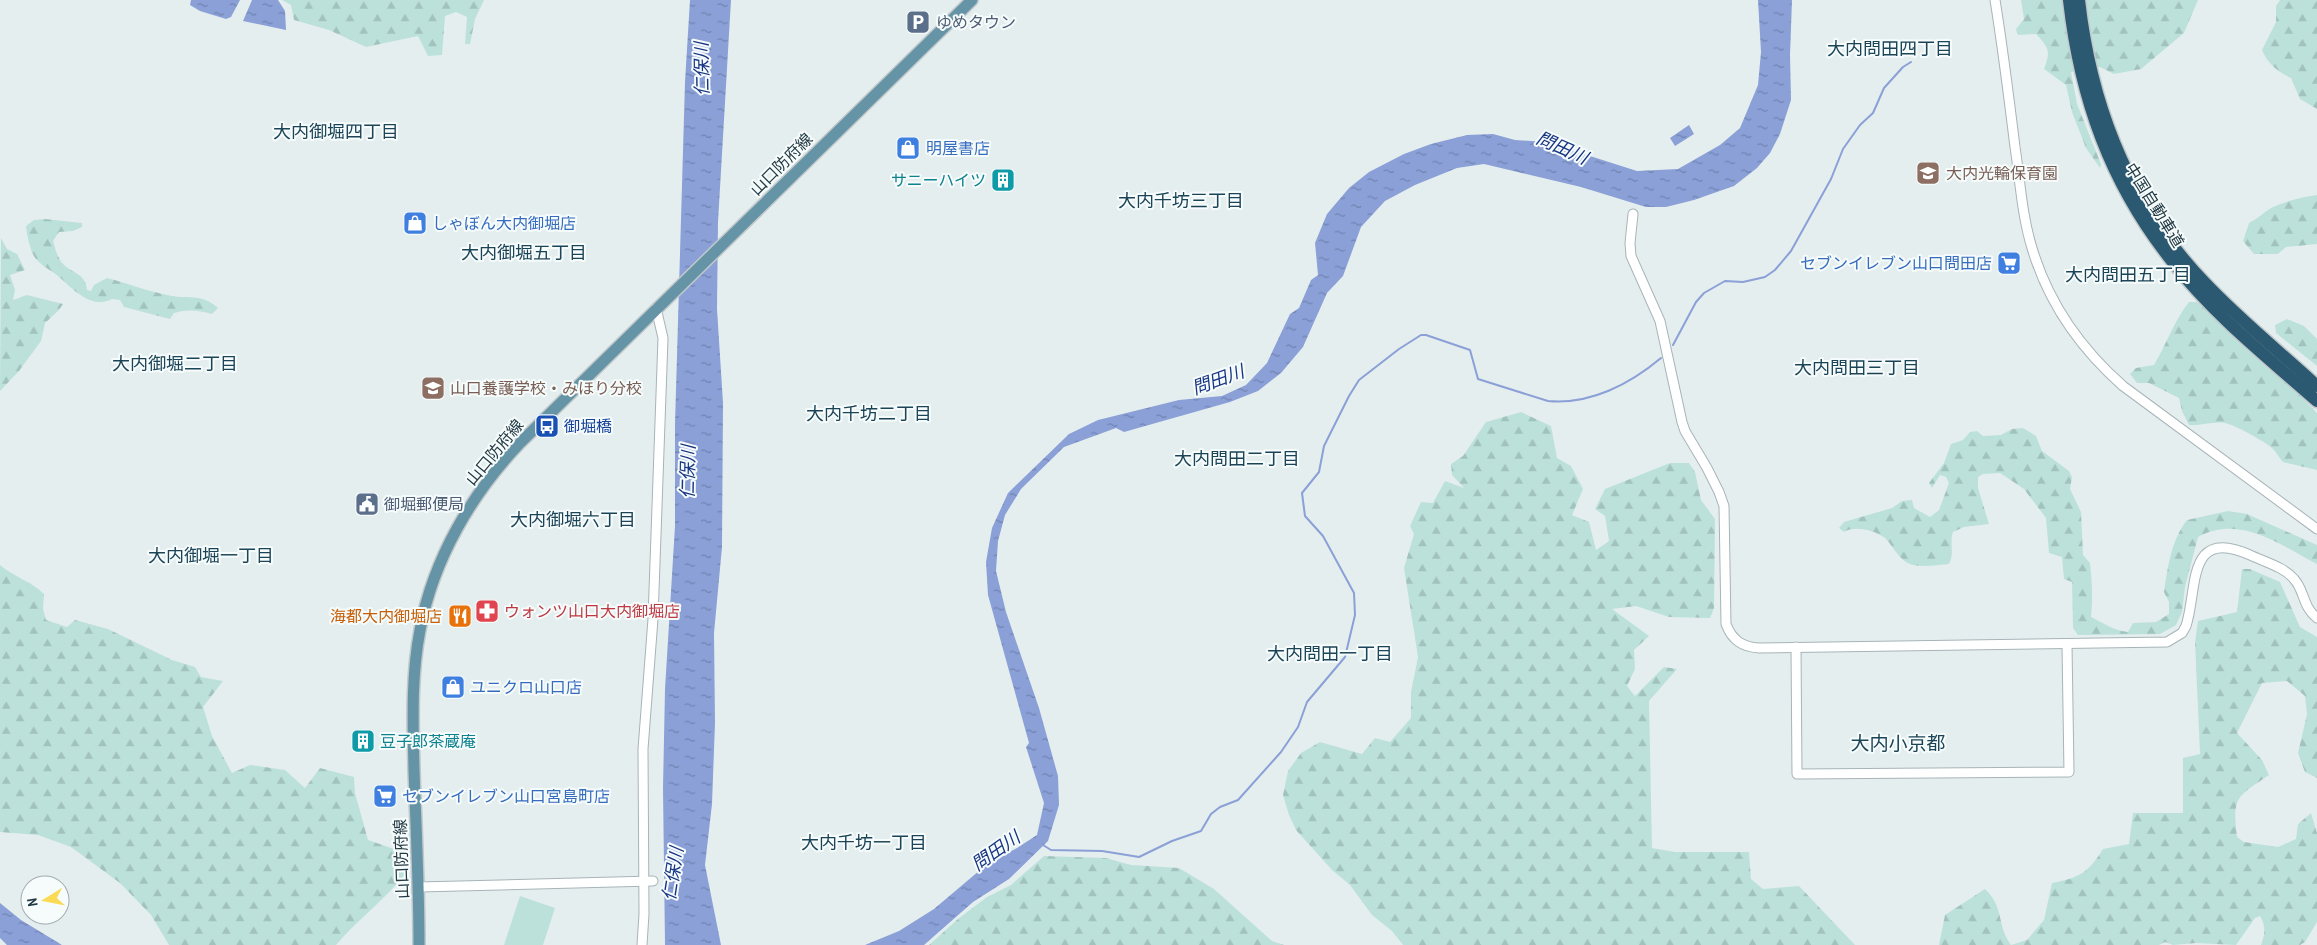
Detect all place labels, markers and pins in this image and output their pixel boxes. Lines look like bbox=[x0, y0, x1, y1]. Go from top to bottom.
parking icon: ゆめタウン bbox=[905, 9, 931, 35]
place label: ゆめタウン bbox=[936, 11, 1016, 33]
shop icon: 明屋書店 bbox=[895, 135, 921, 161]
place label: 明屋書店 bbox=[926, 137, 990, 159]
school or university icon: 大内光輪保育園 bbox=[1915, 160, 1941, 186]
place label: 大内光輪保育園 bbox=[1946, 162, 2058, 184]
building icon: サニーハイツ bbox=[990, 167, 1016, 193]
place label: サニーハイツ bbox=[891, 169, 986, 191]
shop icon: しゃぼん大内御堀店 bbox=[402, 210, 428, 236]
place label: しゃぼん大内御堀店 bbox=[432, 212, 576, 234]
supermarket icon: セブンイレブン山口問田店 bbox=[1996, 250, 2022, 276]
place label: セブンイレブン山口問田店 bbox=[1800, 252, 1992, 274]
school or university icon: 山口養護学校・みほり分校 bbox=[420, 375, 446, 401]
place label: 山口養護学校・みほり分校 bbox=[450, 377, 642, 399]
bus stop icon: 御堀橋 bbox=[534, 413, 560, 439]
place label: 御堀橋 bbox=[564, 415, 612, 437]
public building icon: 御堀郵便局 bbox=[354, 491, 380, 517]
place label: 御堀郵便局 bbox=[384, 493, 464, 515]
pharmacy icon: ウォンツ山口大内御堀店 bbox=[474, 598, 500, 624]
place label: ウォンツ山口大内御堀店 bbox=[504, 600, 680, 622]
restaurant icon: 海都大内御堀店 bbox=[447, 603, 473, 629]
place label: 海都大内御堀店 bbox=[330, 605, 442, 627]
shop icon: ユニクロ山口店 bbox=[440, 674, 466, 700]
place label: ユニクロ山口店 bbox=[470, 676, 582, 698]
building icon: 豆子郎茶蔵庵 bbox=[350, 728, 376, 754]
place label: 豆子郎茶蔵庵 bbox=[380, 730, 476, 752]
supermarket icon: セブンイレブン山口宮島町店 bbox=[372, 783, 398, 809]
place label: セブンイレブン山口宮島町店 bbox=[402, 785, 610, 807]

